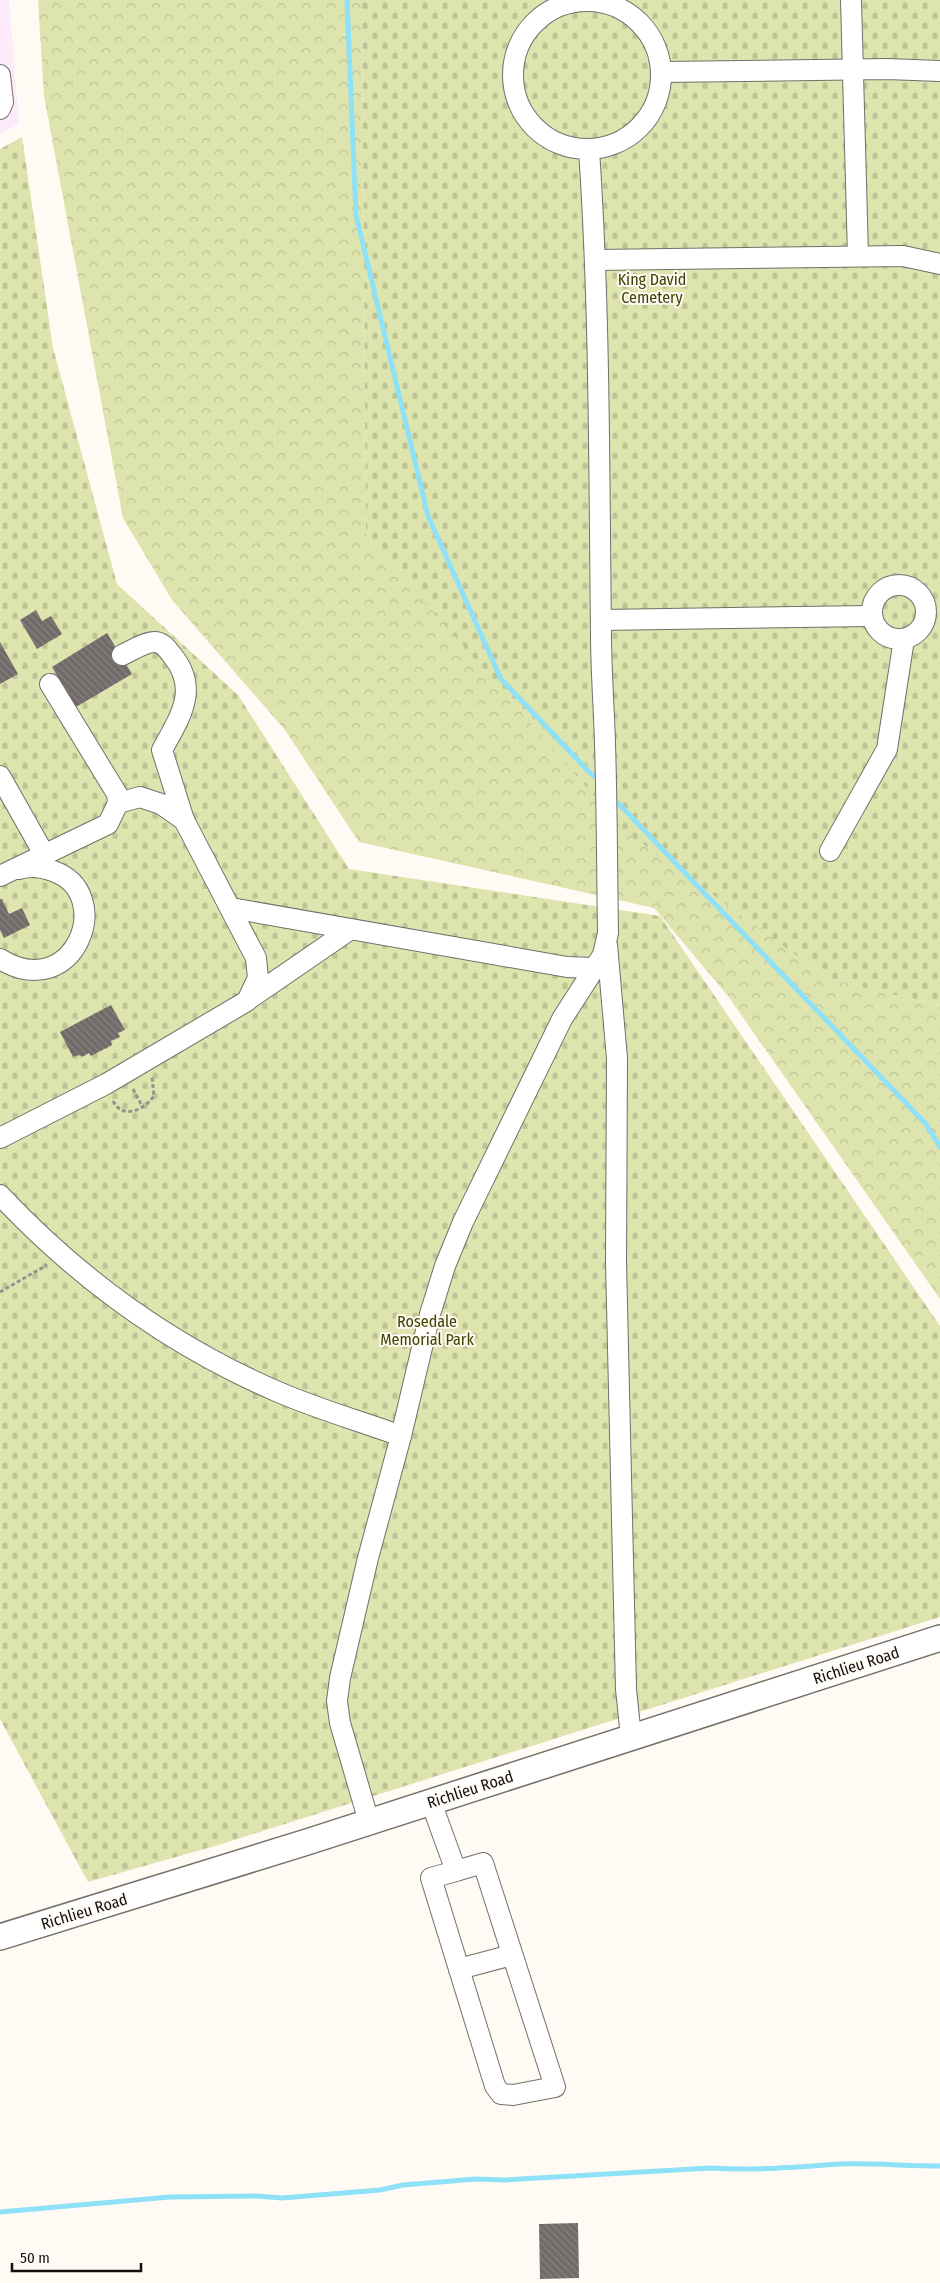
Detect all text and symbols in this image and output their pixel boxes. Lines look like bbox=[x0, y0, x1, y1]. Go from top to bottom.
park label: King David Cemetery bbox=[618, 270, 686, 307]
park label: Rosedale Memorial Park bbox=[380, 1312, 474, 1349]
street label: Richlieu Road bbox=[811, 1643, 902, 1688]
street label: Richlieu Road bbox=[425, 1767, 516, 1812]
street label: Richlieu Road bbox=[39, 1889, 130, 1934]
scale bar bbox=[12, 2240, 141, 2272]
text: 50 m bbox=[20, 2249, 50, 2267]

